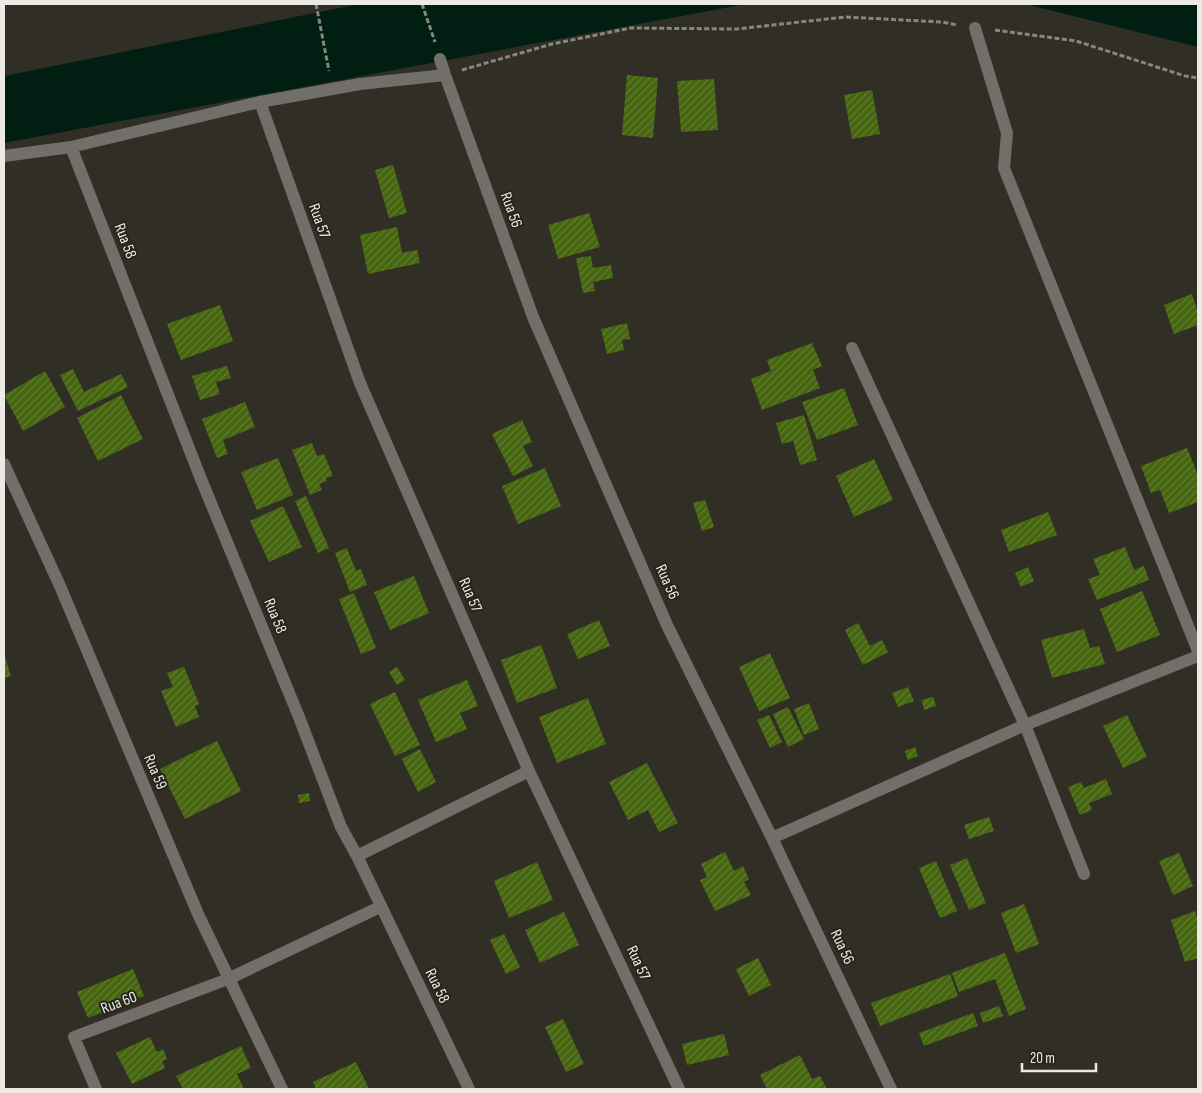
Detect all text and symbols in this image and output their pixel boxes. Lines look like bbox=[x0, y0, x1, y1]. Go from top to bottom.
street label: Rua 56 bbox=[496, 190, 526, 230]
street label: Rua 57 bbox=[304, 201, 334, 242]
street label: Rua 58 bbox=[110, 221, 140, 261]
street label: Rua 56 bbox=[651, 562, 683, 602]
street label: Rua 57 bbox=[454, 575, 486, 616]
street label: Rua 58 bbox=[259, 596, 291, 636]
street label: Rua 59 bbox=[139, 752, 171, 792]
street label: Rua 56 bbox=[826, 927, 858, 967]
street label: Rua 57 bbox=[622, 943, 654, 984]
street label: Rua 58 bbox=[421, 966, 453, 1006]
street label: Rua 60 bbox=[98, 988, 140, 1018]
scale bar bbox=[1022, 1040, 1096, 1072]
text: 20 m bbox=[1030, 1049, 1055, 1068]

